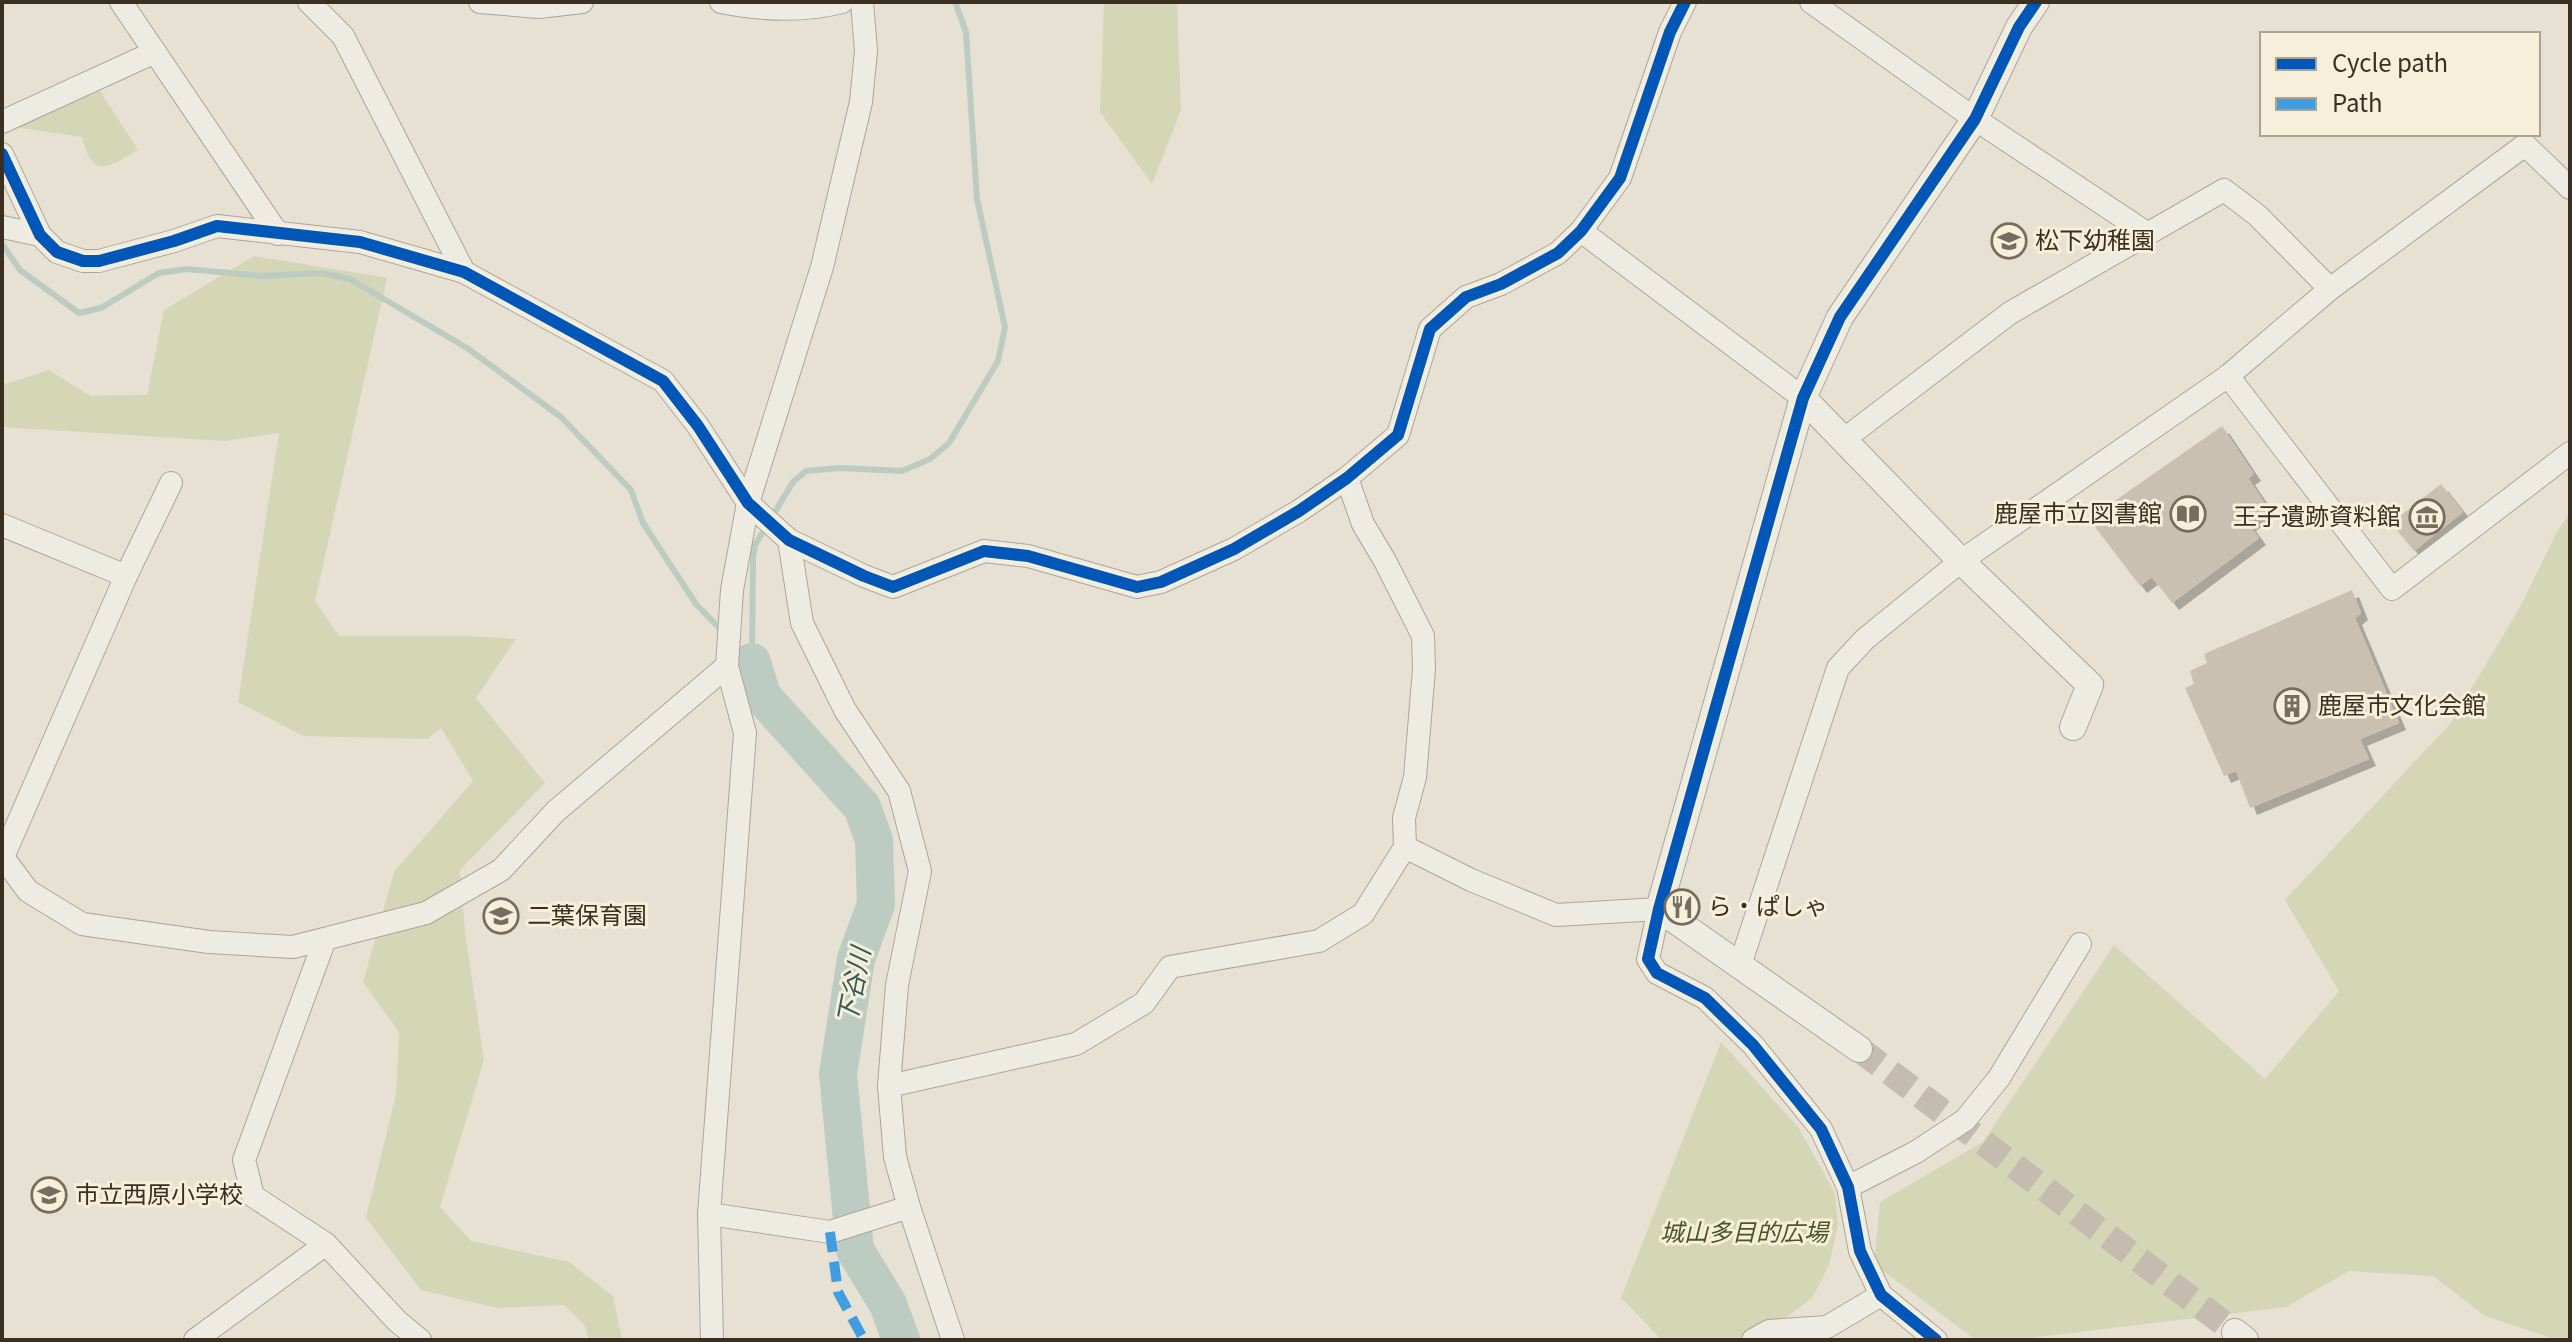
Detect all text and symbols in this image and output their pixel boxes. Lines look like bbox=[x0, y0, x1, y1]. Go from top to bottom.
legend bbox=[2260, 32, 2540, 136]
text: Cycle path bbox=[2332, 44, 2448, 79]
text: Path bbox=[2332, 84, 2383, 119]
place label: 松下幼稚園 bbox=[2035, 221, 2155, 256]
school or university icon: 松下幼稚園 bbox=[1990, 222, 2028, 260]
place label: 鹿屋市立図書館 bbox=[1994, 494, 2162, 529]
library icon: 鹿屋市立図書館 bbox=[2169, 495, 2207, 533]
place label: 王子遺跡資料館 bbox=[2233, 497, 2401, 532]
museum icon: 王子遺跡資料館 bbox=[2408, 498, 2446, 536]
place label: 鹿屋市文化会館 bbox=[2318, 686, 2486, 721]
building icon: 鹿屋市文化会館 bbox=[2273, 687, 2311, 725]
place label: ら・ぱしゃ bbox=[1708, 887, 1828, 922]
restaurant icon: ら・ぱしゃ bbox=[1663, 888, 1701, 926]
place label: 二葉保育園 bbox=[527, 896, 647, 931]
school or university icon: 二葉保育園 bbox=[482, 897, 520, 935]
water label: 下谷川 bbox=[826, 941, 878, 1027]
place label: 市立西原小学校 bbox=[75, 1175, 243, 1210]
school or university icon: 市立西原小学校 bbox=[30, 1176, 68, 1214]
park label: 城山多目的広場 bbox=[1660, 1213, 1831, 1248]

